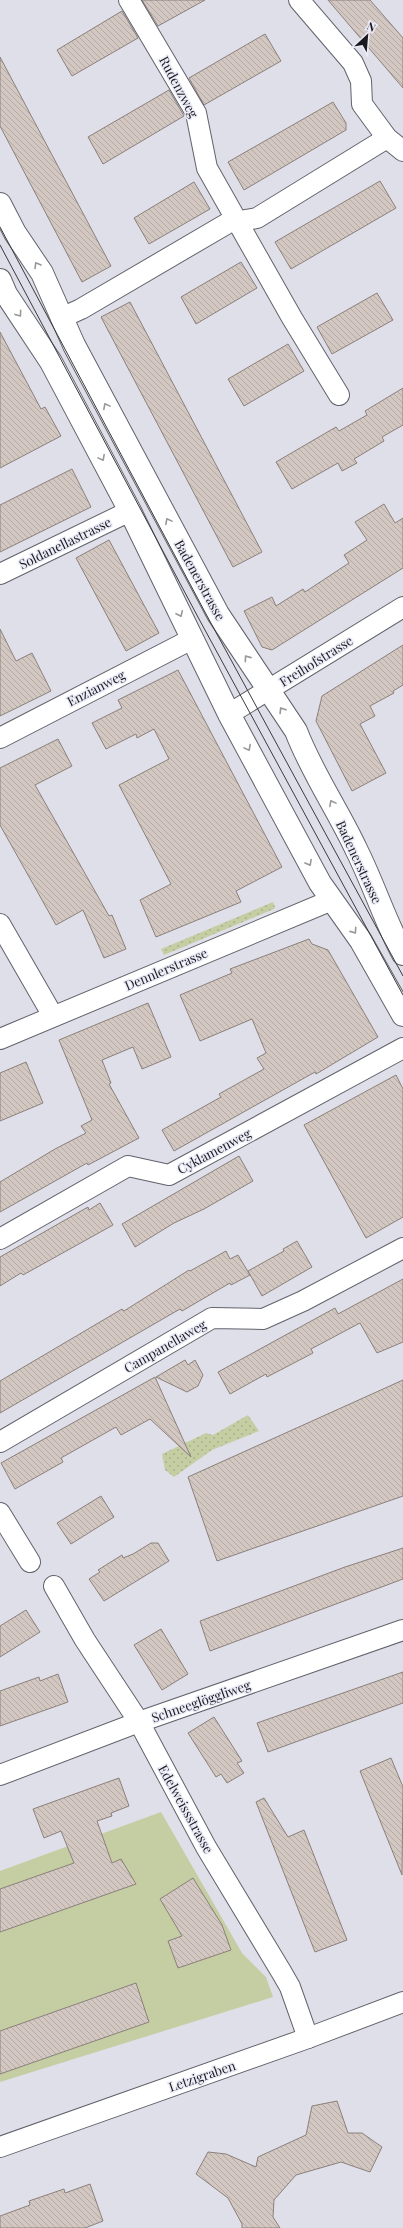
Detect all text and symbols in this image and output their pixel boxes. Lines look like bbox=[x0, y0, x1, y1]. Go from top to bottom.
north arrow bbox=[347, 16, 387, 56]
text: N bbox=[365, 18, 379, 35]
street label: Rudenzweg bbox=[156, 53, 203, 121]
one-way arrow bbox=[34, 262, 41, 269]
one-way arrow bbox=[15, 309, 22, 316]
one-way arrow bbox=[104, 403, 111, 411]
one-way arrow bbox=[97, 454, 105, 462]
street label: Soldanellastrasse bbox=[16, 513, 114, 572]
one-way arrow bbox=[165, 518, 172, 525]
street label: Badenerstrasse bbox=[171, 536, 230, 623]
one-way arrow bbox=[175, 610, 183, 617]
street label: Freihofstrasse bbox=[276, 631, 356, 690]
one-way arrow bbox=[245, 655, 252, 662]
street label: Enzianweg bbox=[64, 666, 128, 709]
one-way arrow bbox=[280, 708, 287, 715]
one-way arrow bbox=[243, 744, 250, 751]
one-way arrow bbox=[329, 800, 336, 807]
street label: Badenerstrasse bbox=[333, 818, 386, 906]
one-way arrow bbox=[304, 858, 312, 866]
one-way arrow bbox=[349, 927, 356, 934]
street label: Dennlerstrasse bbox=[122, 943, 210, 994]
street label: Cyklamenweg bbox=[174, 1124, 254, 1177]
street label: Campanellaweg bbox=[120, 1315, 209, 1376]
street label: Schneeglöggliweg bbox=[149, 1676, 253, 1726]
street label: Edelweissstrasse bbox=[155, 1762, 218, 1856]
street label: Letzigraben bbox=[166, 2056, 238, 2095]

